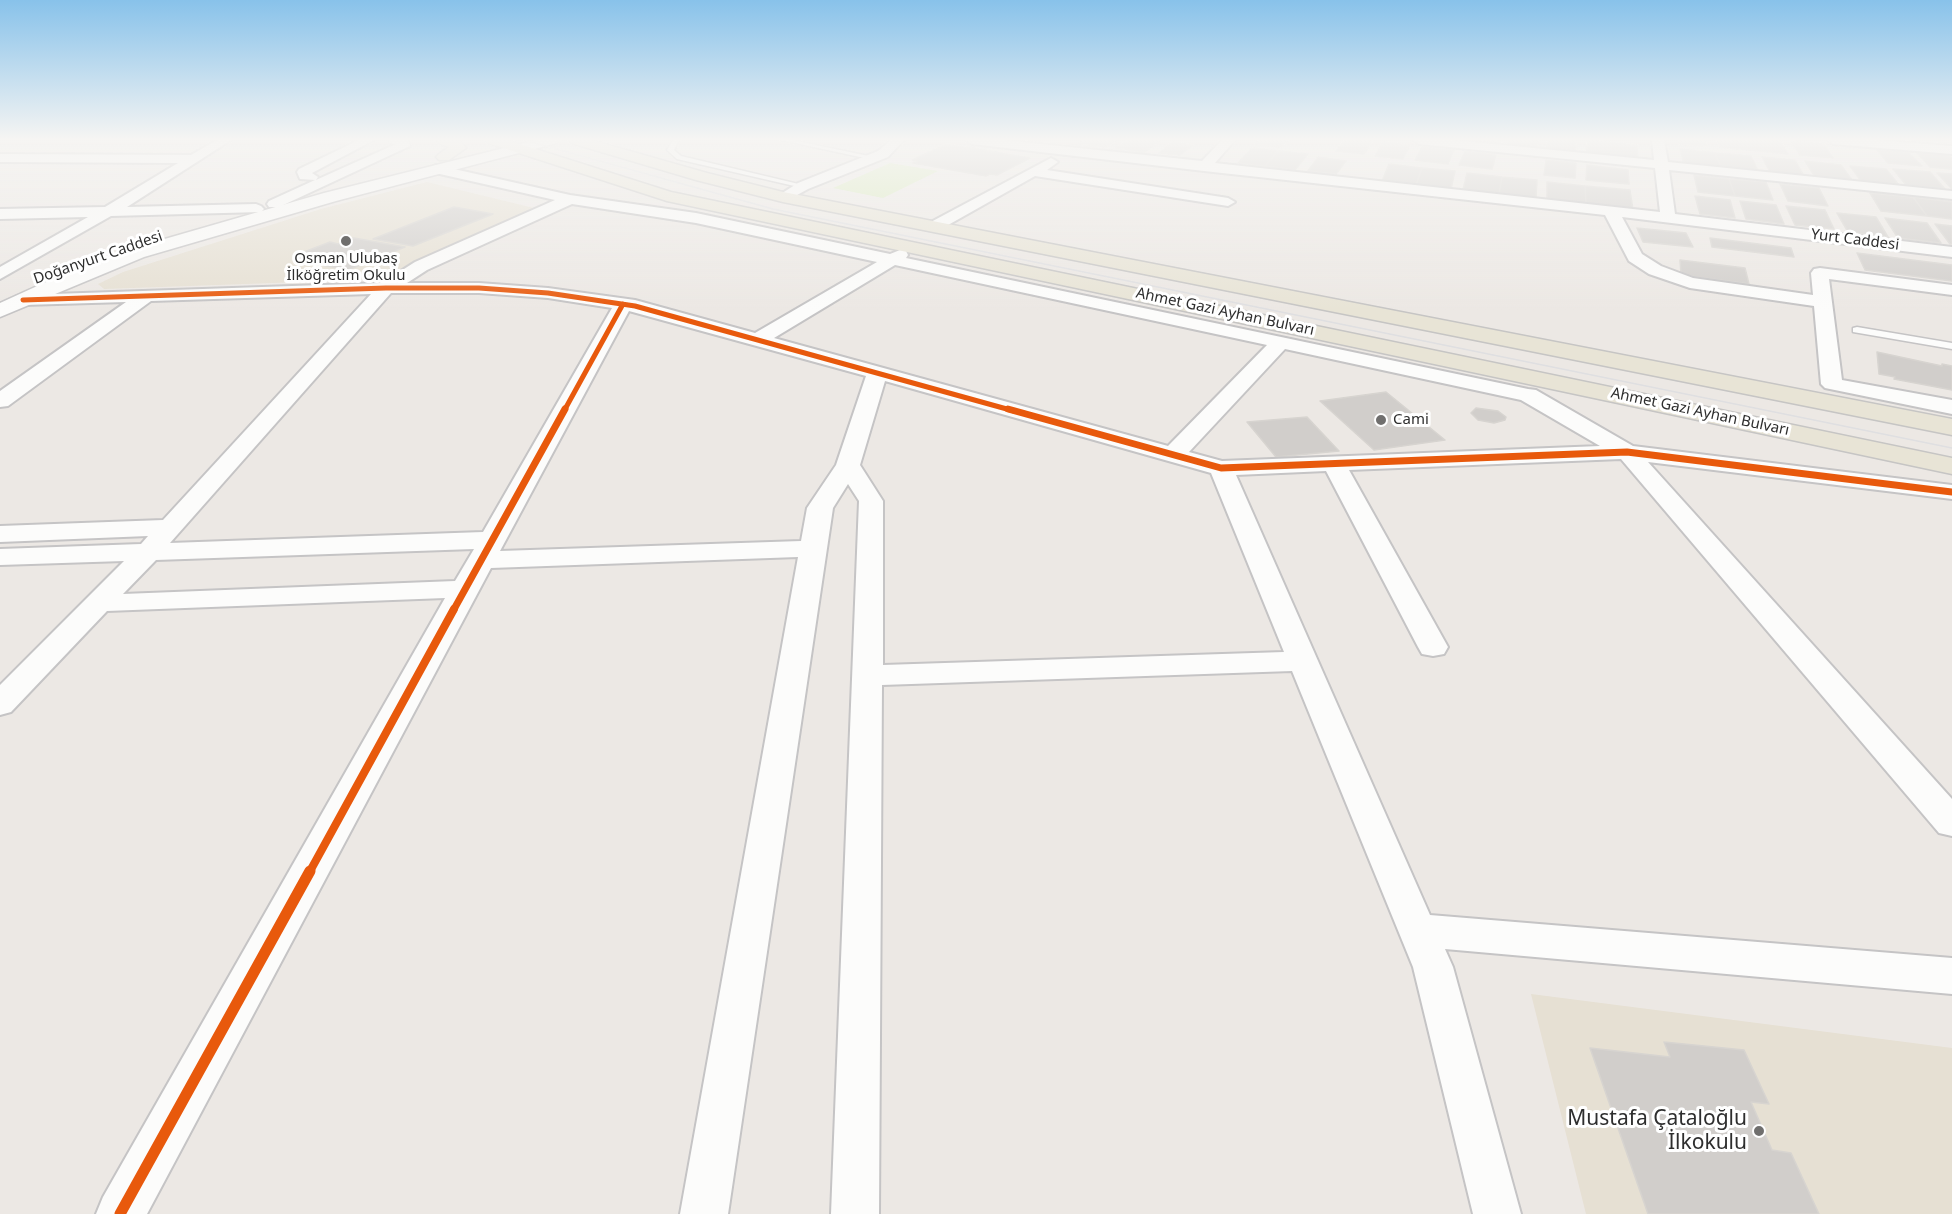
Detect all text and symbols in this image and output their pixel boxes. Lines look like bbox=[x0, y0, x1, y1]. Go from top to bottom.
street label: Yurt Caddesi bbox=[1810, 226, 1900, 254]
street label: Doğanyurt Caddesi bbox=[31, 227, 165, 289]
marker: Osman Ulubaş İlköğretim Okulu bbox=[339, 234, 353, 248]
place label: Osman Ulubaş İlköğretim Okulu bbox=[287, 250, 405, 285]
street label: Ahmet Gazi Ayhan Bulvarı bbox=[1134, 284, 1316, 340]
street label: Ahmet Gazi Ayhan Bulvarı bbox=[1609, 384, 1791, 440]
place label: Cami bbox=[1393, 411, 1429, 429]
marker: Cami bbox=[1374, 413, 1388, 427]
place label: Mustafa Çataloğlu İlkokulu bbox=[1567, 1106, 1747, 1156]
marker: Mustafa Çataloğlu İlkokulu bbox=[1752, 1124, 1766, 1138]

